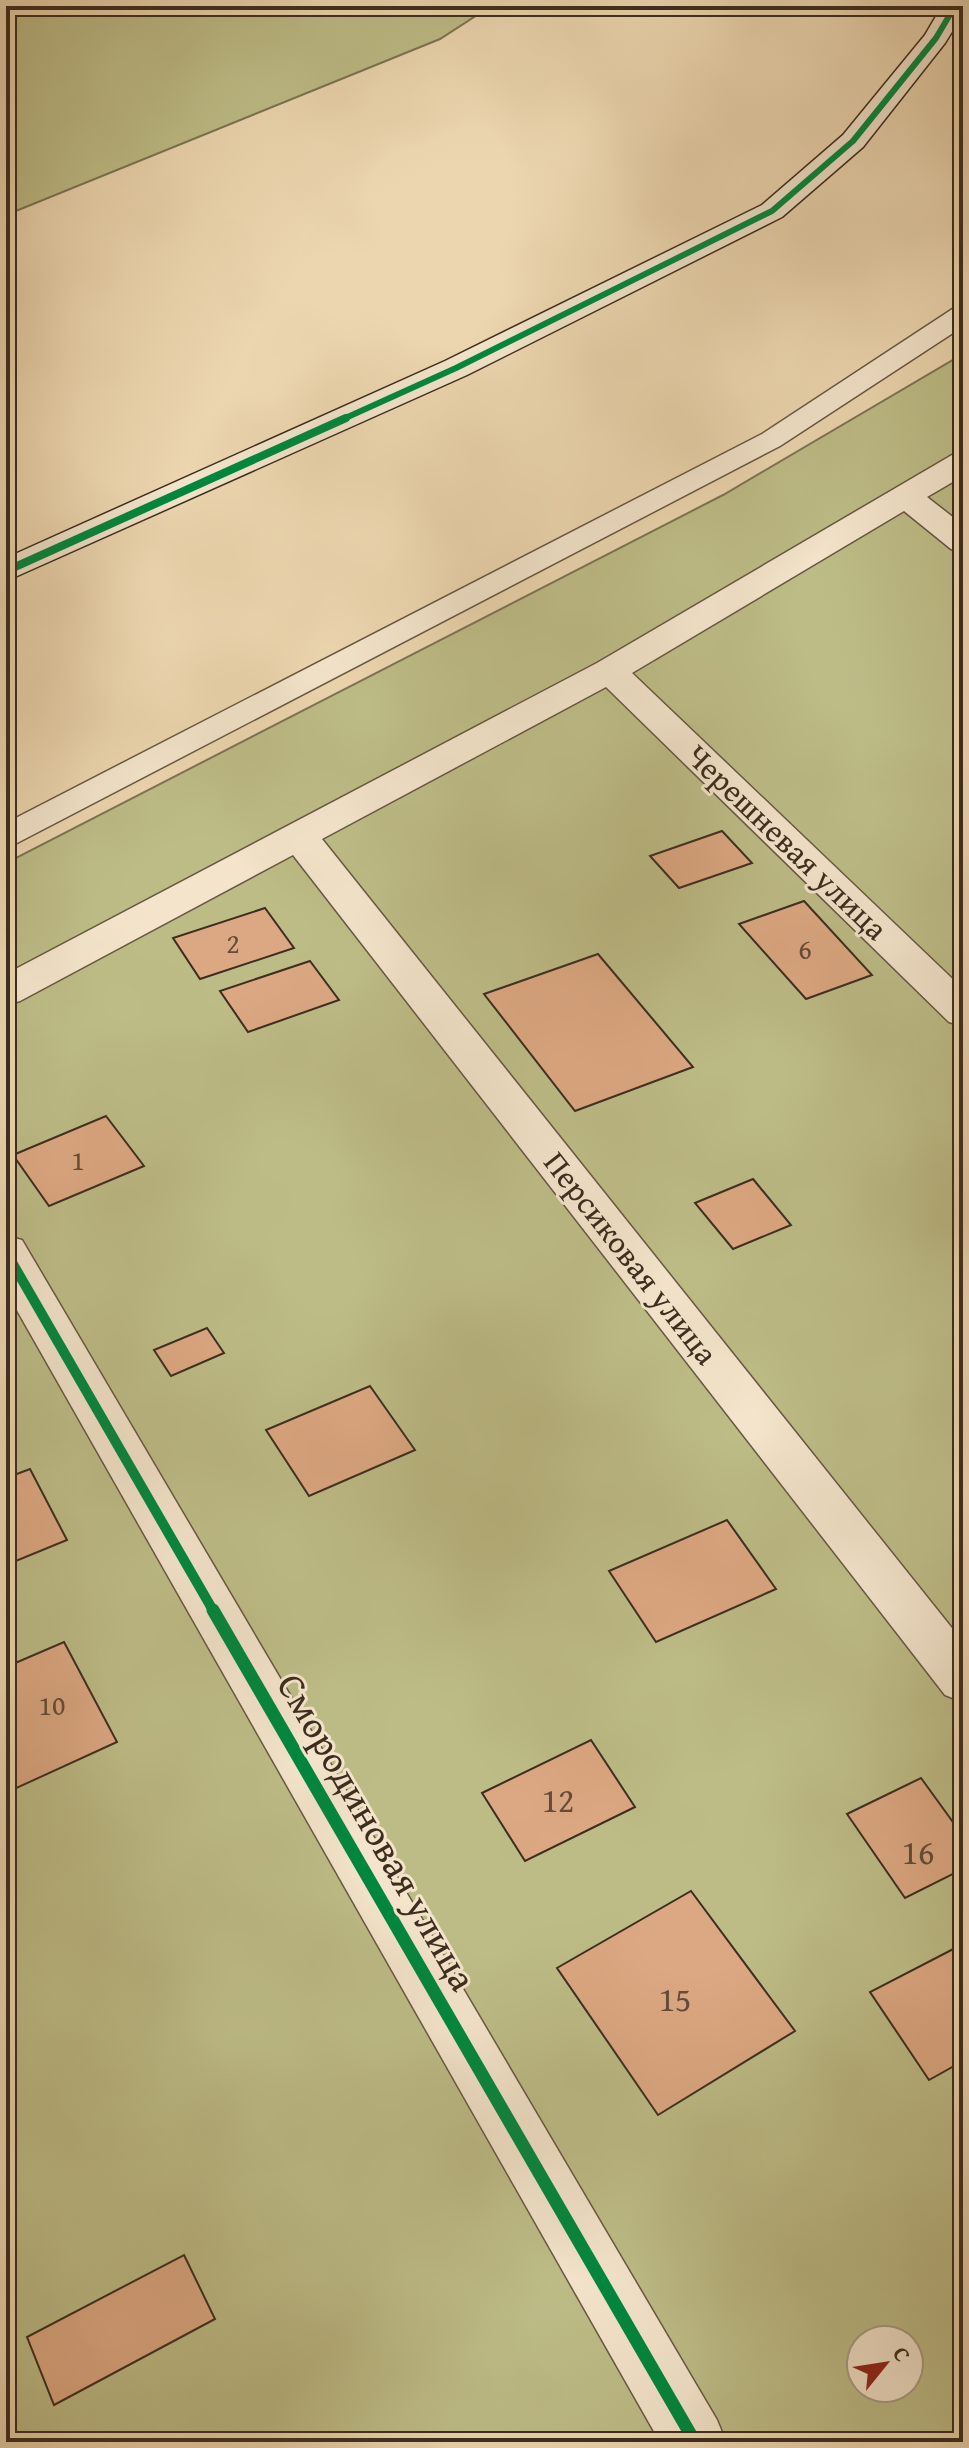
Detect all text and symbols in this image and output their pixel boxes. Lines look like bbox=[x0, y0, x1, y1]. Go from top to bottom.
street label: Черешневая улица bbox=[676, 733, 900, 951]
house number: 2 bbox=[226, 922, 240, 963]
house number: 6 bbox=[798, 928, 812, 969]
house number: 1 bbox=[71, 1139, 85, 1180]
street label: Персиковая улица bbox=[533, 1141, 730, 1375]
street label: Смородиновая улица bbox=[264, 1662, 492, 2001]
house number: 10 bbox=[39, 1684, 65, 1725]
house number: 12 bbox=[542, 1775, 574, 1824]
house number: 16 bbox=[902, 1827, 934, 1876]
house number: 15 bbox=[659, 1974, 691, 2023]
north arrow bbox=[845, 2324, 925, 2404]
text: С bbox=[885, 2341, 919, 2367]

